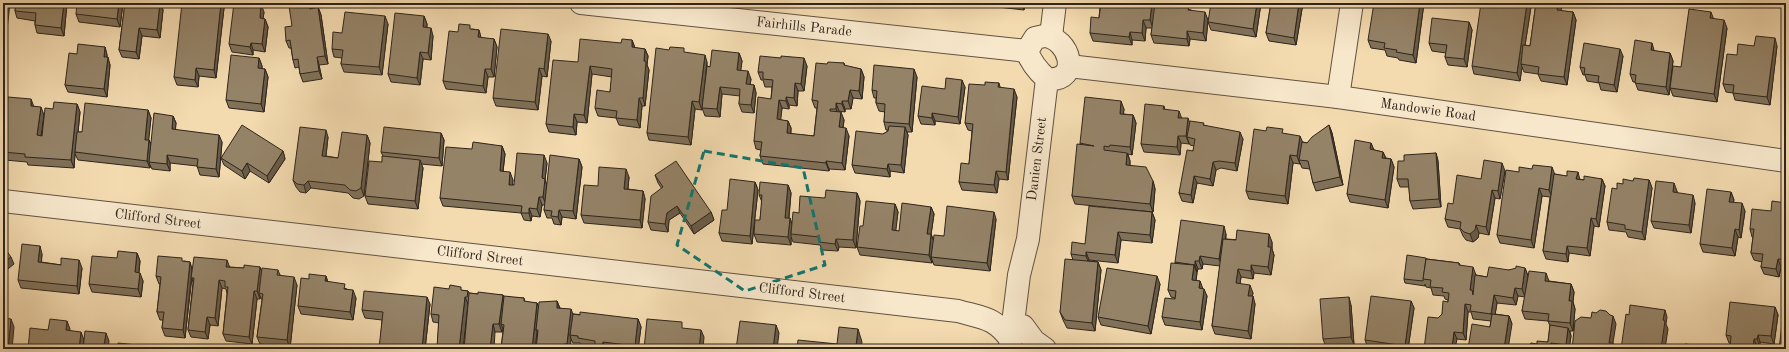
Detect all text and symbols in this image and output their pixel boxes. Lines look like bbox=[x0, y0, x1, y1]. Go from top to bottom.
street label: Fairhills Parade bbox=[755, 15, 853, 39]
street label: Mandowie Road bbox=[1379, 96, 1477, 124]
street label: Danien Street bbox=[1025, 116, 1049, 202]
street label: Clifford Street bbox=[114, 207, 202, 231]
street label: Clifford Street bbox=[436, 244, 524, 268]
street label: Clifford Street bbox=[758, 281, 846, 305]

